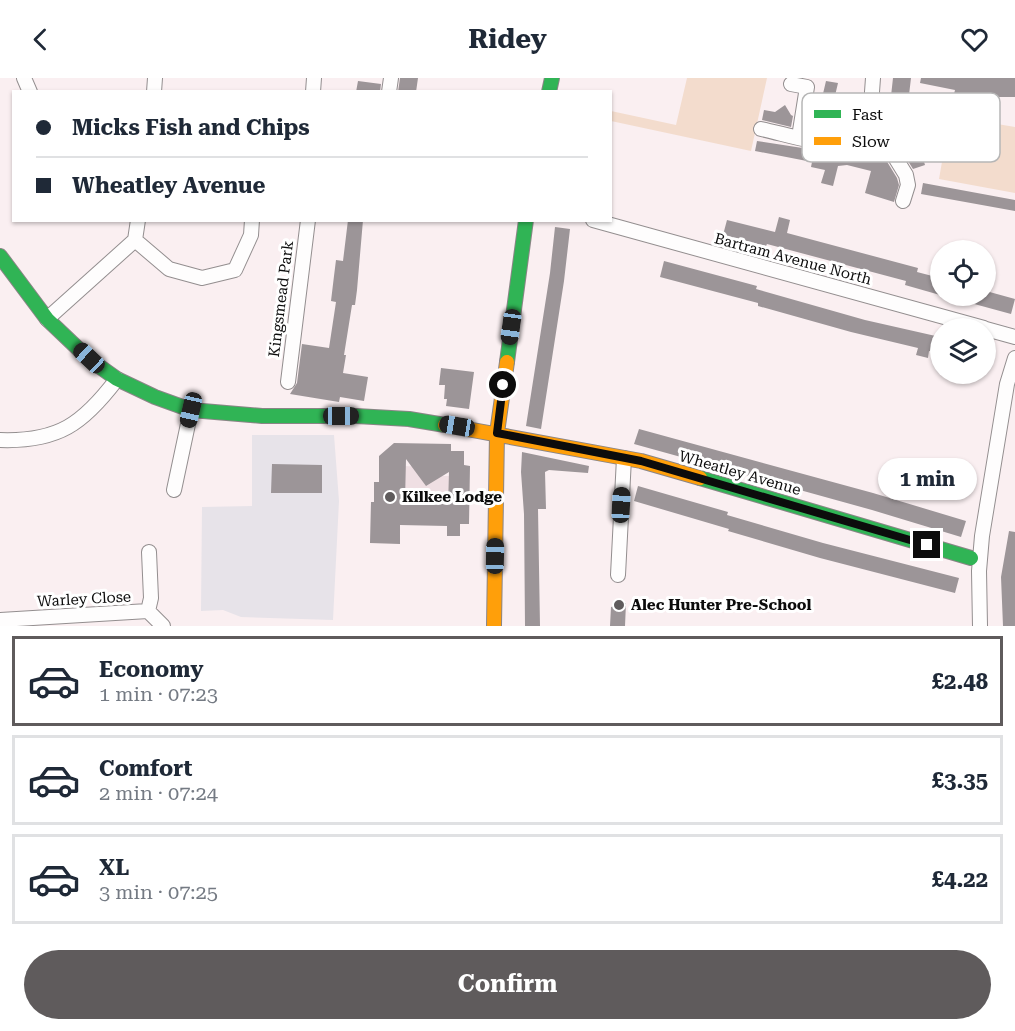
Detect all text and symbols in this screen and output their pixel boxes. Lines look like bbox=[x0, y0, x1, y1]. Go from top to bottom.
icon: back bbox=[24, 23, 57, 56]
text: Ridey bbox=[468, 23, 547, 55]
icon: heart bbox=[958, 23, 991, 56]
legend bbox=[802, 93, 1000, 162]
text: Fast bbox=[852, 105, 883, 124]
text: Micks Fish and Chips bbox=[72, 115, 310, 140]
text: Slow bbox=[852, 132, 890, 151]
text: Wheatley Avenue bbox=[72, 173, 266, 198]
street label: Bartram Avenue North bbox=[712, 229, 874, 289]
street label: Kingsmead Park bbox=[265, 239, 297, 358]
map controls bbox=[930, 240, 996, 384]
button: locate bbox=[930, 240, 996, 306]
car bbox=[500, 308, 522, 346]
button: layers bbox=[930, 318, 996, 384]
car bbox=[70, 339, 108, 377]
route start bbox=[489, 371, 516, 398]
car bbox=[178, 390, 204, 430]
car bbox=[323, 407, 359, 425]
car bbox=[438, 414, 476, 438]
street label: Wheatley Avenue bbox=[677, 447, 803, 499]
callout: 1 min bbox=[878, 458, 976, 500]
text: 1 min bbox=[900, 467, 955, 491]
car bbox=[611, 487, 631, 523]
place label: Kilkee Lodge bbox=[402, 488, 502, 506]
marker: Kilkee Lodge bbox=[383, 490, 397, 504]
route end bbox=[913, 531, 940, 558]
car bbox=[486, 538, 504, 574]
street label: Warley Close bbox=[37, 588, 131, 610]
place label: Alec Hunter Pre-School bbox=[631, 596, 812, 614]
marker: Alec Hunter Pre-School bbox=[612, 598, 626, 612]
icon: car bbox=[27, 654, 81, 708]
text: Economy bbox=[99, 657, 203, 682]
text: £2.48 bbox=[932, 669, 988, 694]
text: 1 min · 07:23 bbox=[99, 682, 218, 706]
icon: car bbox=[27, 753, 81, 807]
text: Comfort bbox=[99, 756, 192, 781]
text: £3.35 bbox=[932, 768, 988, 793]
text: 2 min · 07:24 bbox=[99, 781, 218, 805]
icon: car bbox=[27, 852, 81, 906]
text: XL bbox=[99, 855, 129, 880]
text: £4.22 bbox=[932, 867, 988, 892]
text: 3 min · 07:25 bbox=[99, 880, 218, 904]
button: Confirm bbox=[24, 950, 991, 1019]

